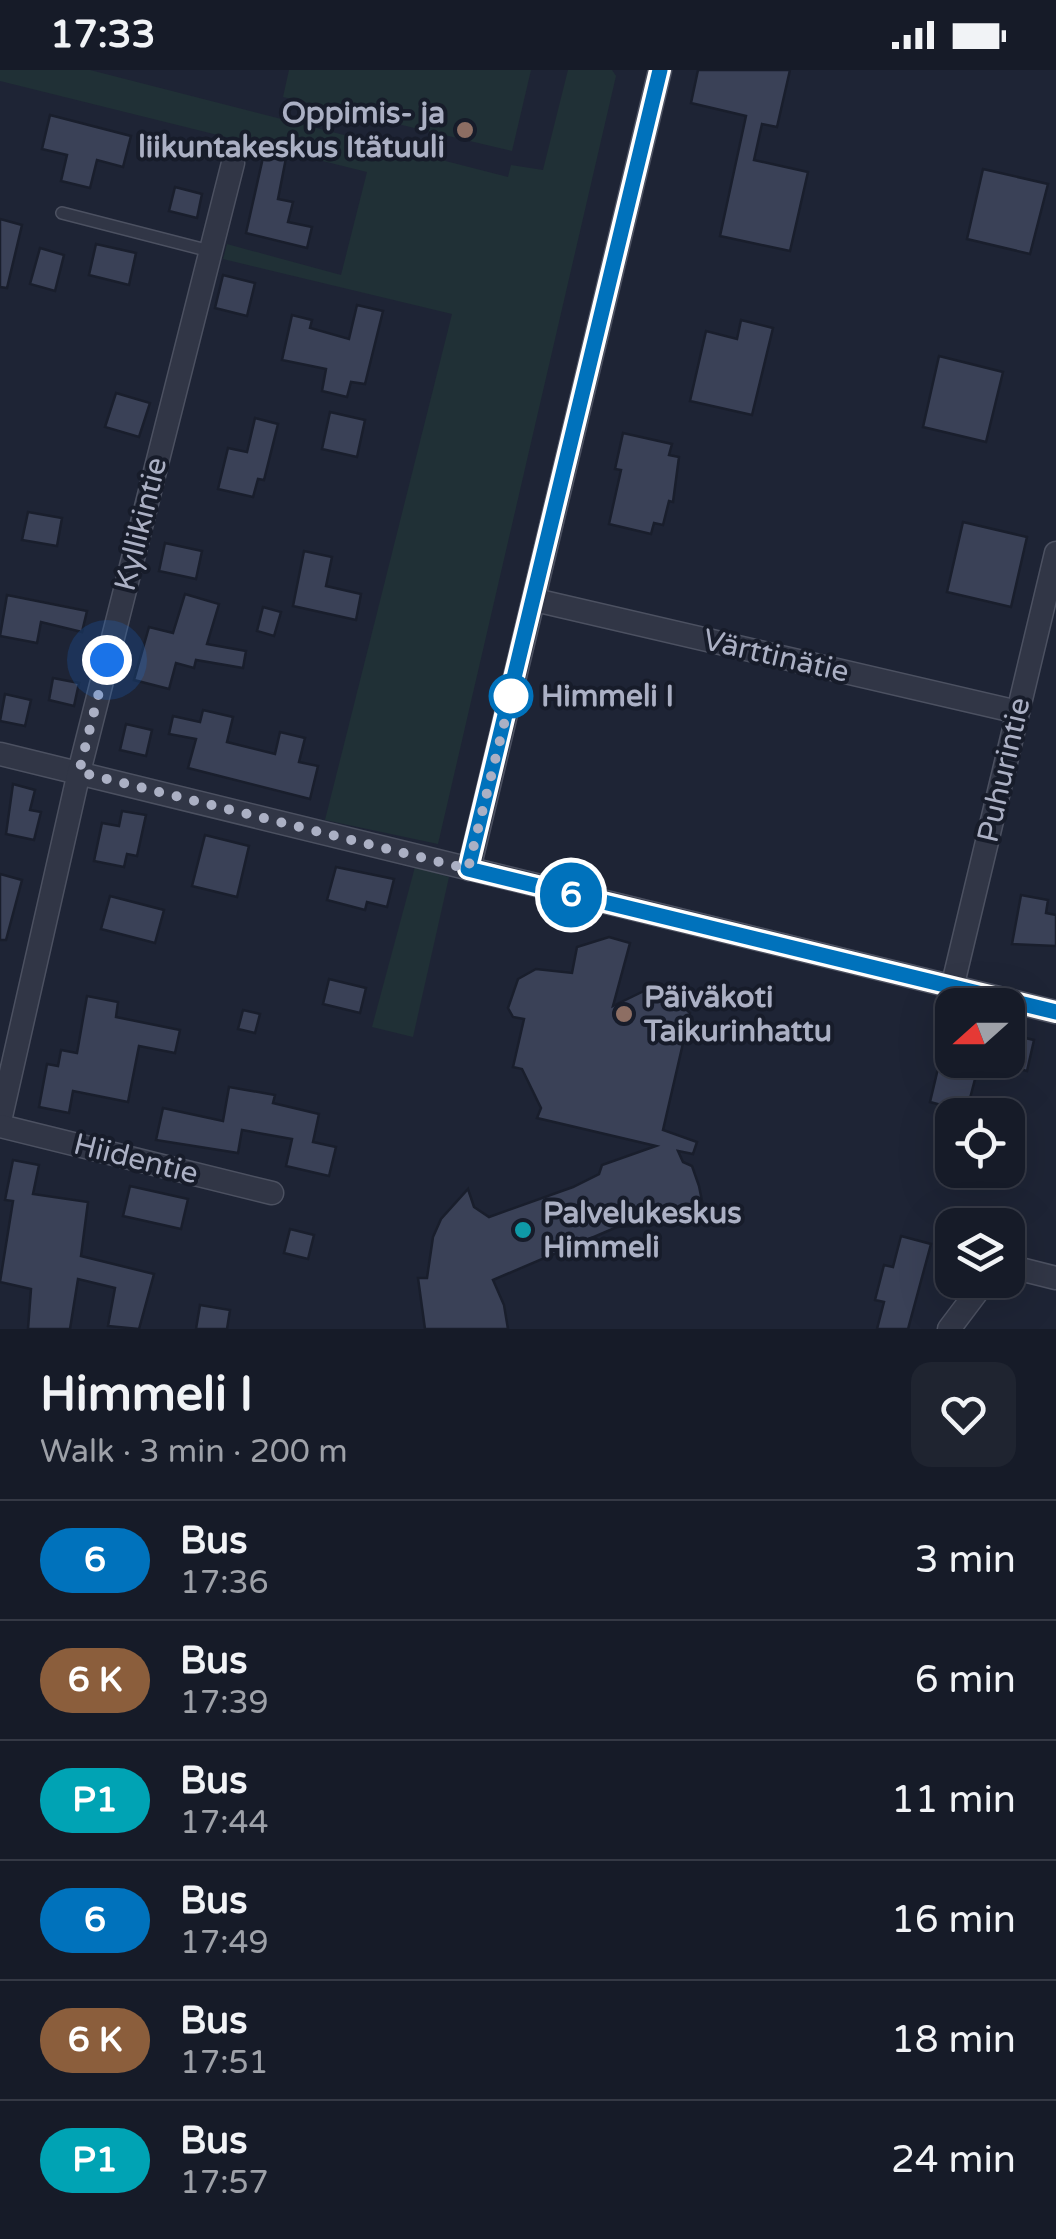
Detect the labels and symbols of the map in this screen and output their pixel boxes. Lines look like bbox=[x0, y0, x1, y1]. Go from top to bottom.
place label: Oppimis- ja liikuntakeskus Itätuuli bbox=[138, 95, 445, 166]
marker: Oppimis- ja liikuntakeskus Itätuuli bbox=[454, 119, 476, 141]
street label: Kyllikintie bbox=[107, 453, 175, 595]
street label: Värttinätie bbox=[699, 621, 853, 691]
your location bbox=[82, 635, 132, 685]
marker: Himmeli I bbox=[490, 675, 532, 717]
place label: Himmeli I bbox=[541, 678, 674, 715]
street label: Puhurintie bbox=[969, 694, 1039, 846]
line badge: 6 bbox=[538, 862, 604, 928]
place label: Päiväkoti Taikurinhattu bbox=[643, 979, 832, 1050]
north arrow bbox=[935, 988, 1025, 1078]
marker: Päiväkoti Taikurinhattu bbox=[613, 1003, 635, 1025]
street label: Hiidentie bbox=[70, 1126, 202, 1192]
place label: Palvelukeskus Himmeli bbox=[543, 1195, 742, 1266]
marker: Palvelukeskus Himmeli bbox=[512, 1219, 534, 1241]

